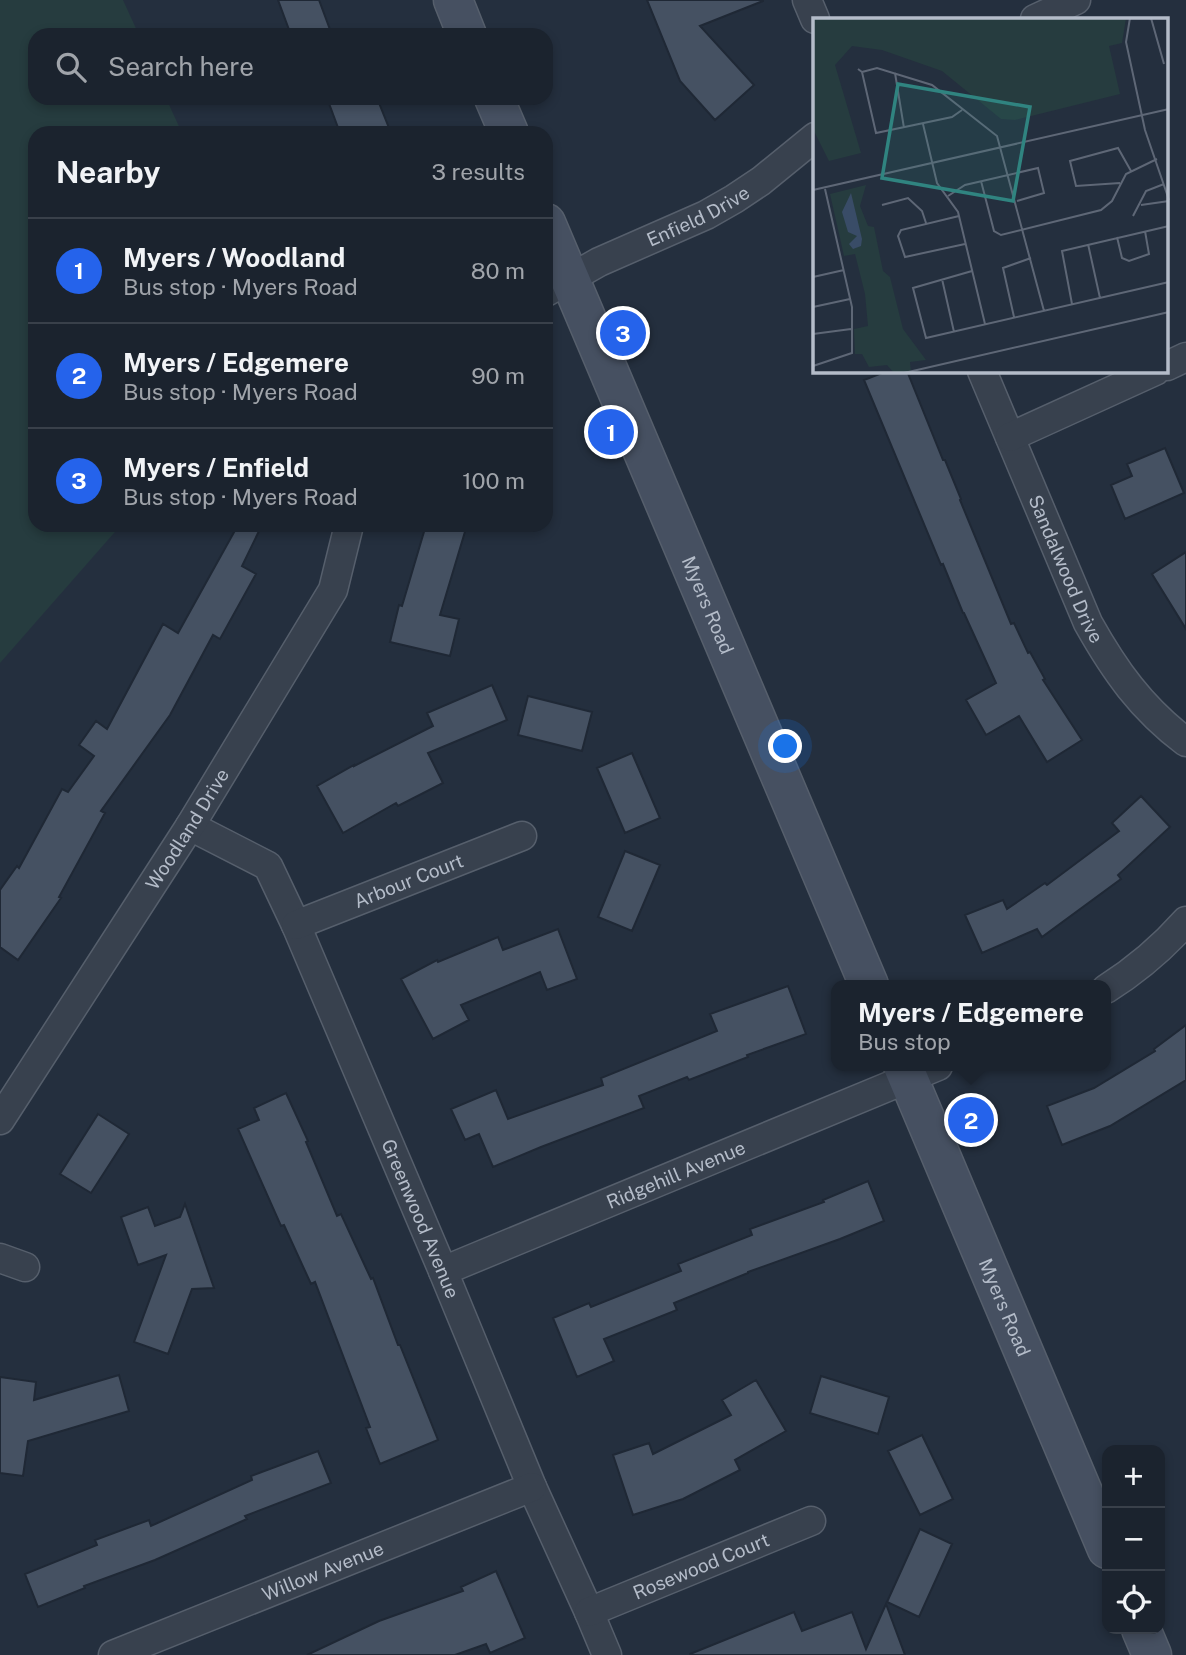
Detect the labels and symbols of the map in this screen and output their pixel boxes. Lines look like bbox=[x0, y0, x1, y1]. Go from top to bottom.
inset map bbox=[813, 18, 1168, 373]
street label: Enfield Drive bbox=[643, 181, 753, 251]
pin: 3 bbox=[600, 307, 646, 359]
pin: 1 bbox=[588, 406, 634, 458]
street label: Sandalwood Drive bbox=[1024, 492, 1108, 647]
street label: Myers Road bbox=[678, 553, 738, 657]
your location bbox=[768, 729, 802, 763]
street label: Woodland Drive bbox=[141, 764, 233, 894]
street label: Arbour Court bbox=[351, 849, 466, 912]
pin: 2 bbox=[948, 1094, 994, 1146]
street label: Greenwood Avenue bbox=[377, 1136, 464, 1302]
street label: Ridgehill Avenue bbox=[603, 1136, 748, 1213]
street label: Myers Road bbox=[975, 1255, 1035, 1360]
street label: Rosewood Court bbox=[630, 1528, 772, 1604]
street label: Willow Avenue bbox=[259, 1537, 387, 1605]

